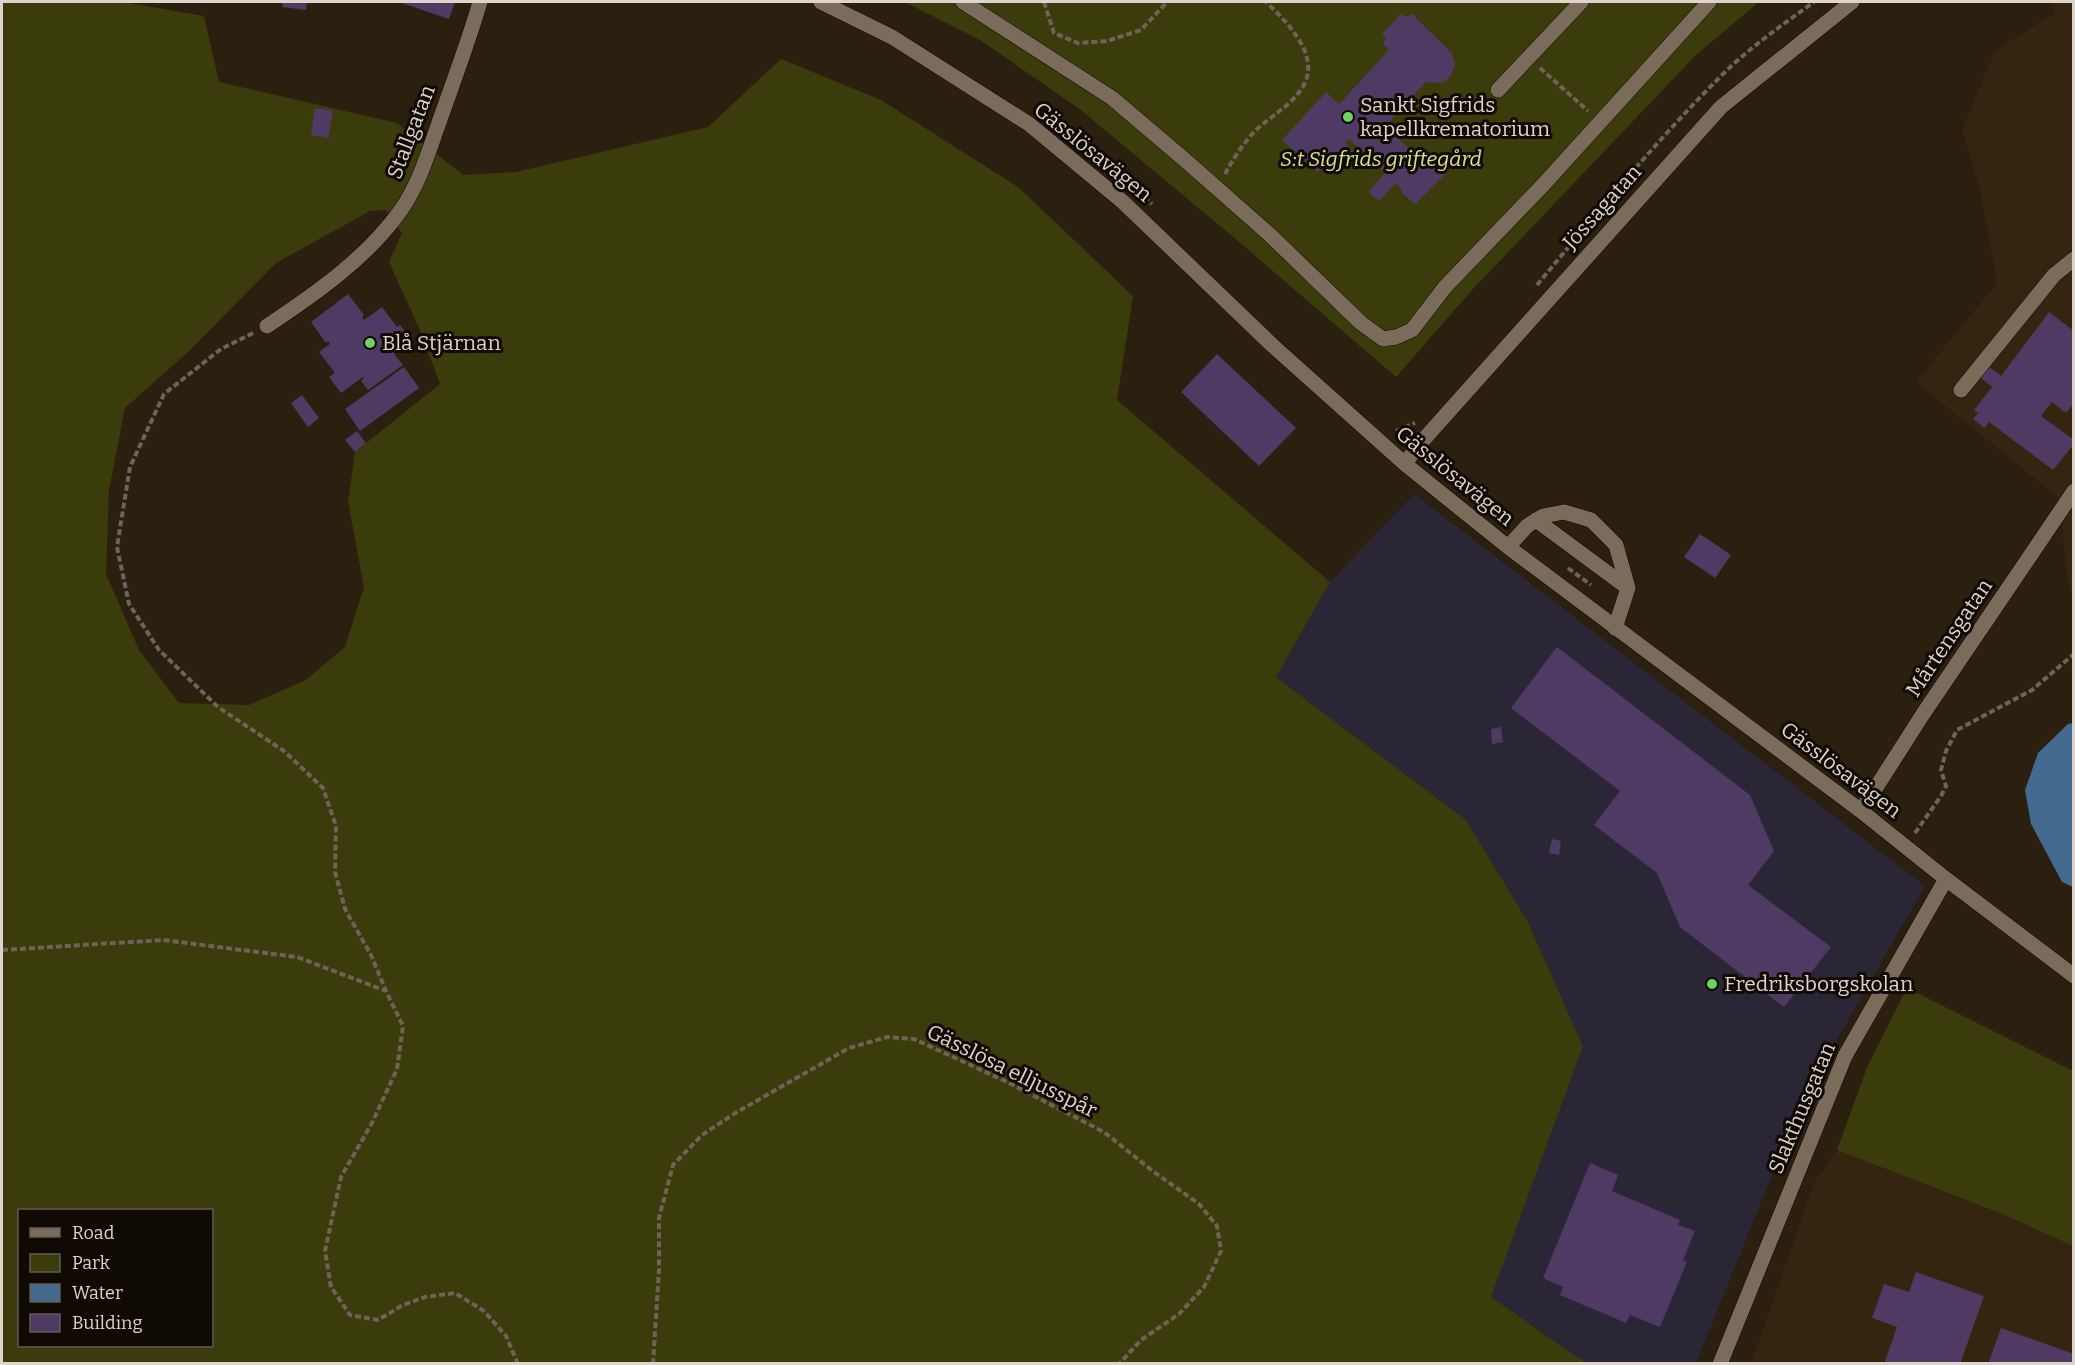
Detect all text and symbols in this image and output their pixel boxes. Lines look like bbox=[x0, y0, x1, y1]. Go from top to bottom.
street label: Stallgatan bbox=[381, 81, 441, 183]
place label: Sankt Sigfrids kapellkrematorium bbox=[1360, 92, 1550, 142]
street label: Gässlösavägen bbox=[1029, 96, 1157, 208]
marker: Sankt Sigfrids kapellkrematorium bbox=[1341, 110, 1355, 124]
park label: S:t Sigfrids griftegård bbox=[1280, 146, 1482, 172]
street label: Jössagatan bbox=[1556, 159, 1647, 256]
place label: Blå Stjärnan bbox=[382, 330, 501, 356]
marker: Blå Stjärnan bbox=[363, 336, 377, 350]
street label: Gässlösavägen bbox=[1391, 420, 1519, 532]
street label: Mårtensgatan bbox=[1900, 574, 1998, 702]
street label: Gässlösavägen bbox=[1776, 716, 1906, 824]
place label: Fredriksborgskolan bbox=[1724, 971, 1913, 997]
marker: Fredriksborgskolan bbox=[1705, 977, 1719, 991]
street label: Gässlösa elljusspår bbox=[923, 1018, 1101, 1124]
street label: Slakthusgatan bbox=[1763, 1038, 1841, 1178]
legend bbox=[18, 1209, 213, 1347]
text: Road bbox=[72, 1222, 115, 1244]
text: Park bbox=[72, 1252, 111, 1274]
text: Water bbox=[72, 1282, 123, 1304]
text: Building bbox=[72, 1312, 143, 1334]

